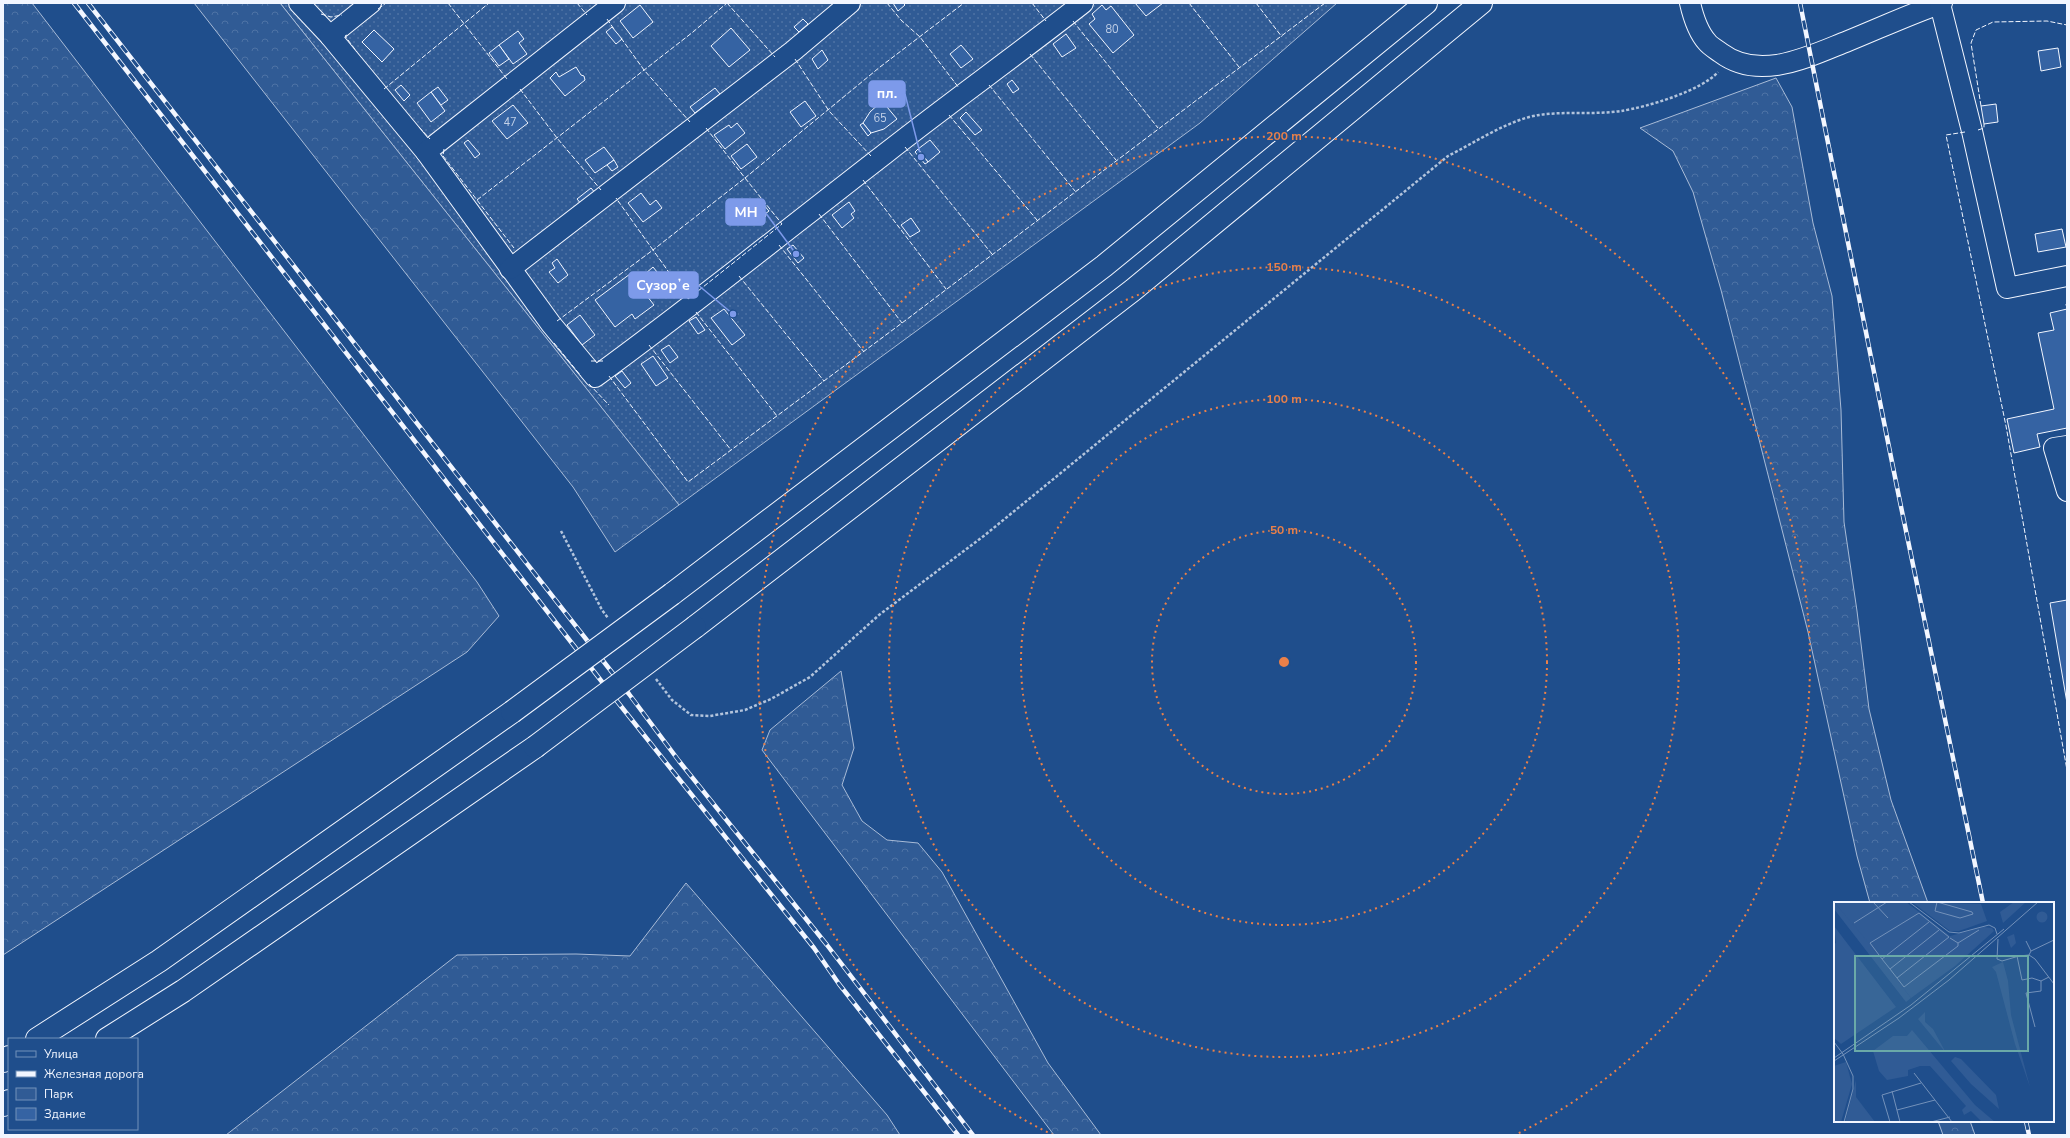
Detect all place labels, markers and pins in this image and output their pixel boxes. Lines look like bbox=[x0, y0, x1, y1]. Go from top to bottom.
callout: пл. bbox=[869, 81, 905, 107]
callout: МН bbox=[726, 199, 765, 225]
callout: Сузорʼе bbox=[629, 272, 698, 298]
centre of rings bbox=[1277, 655, 1291, 669]

